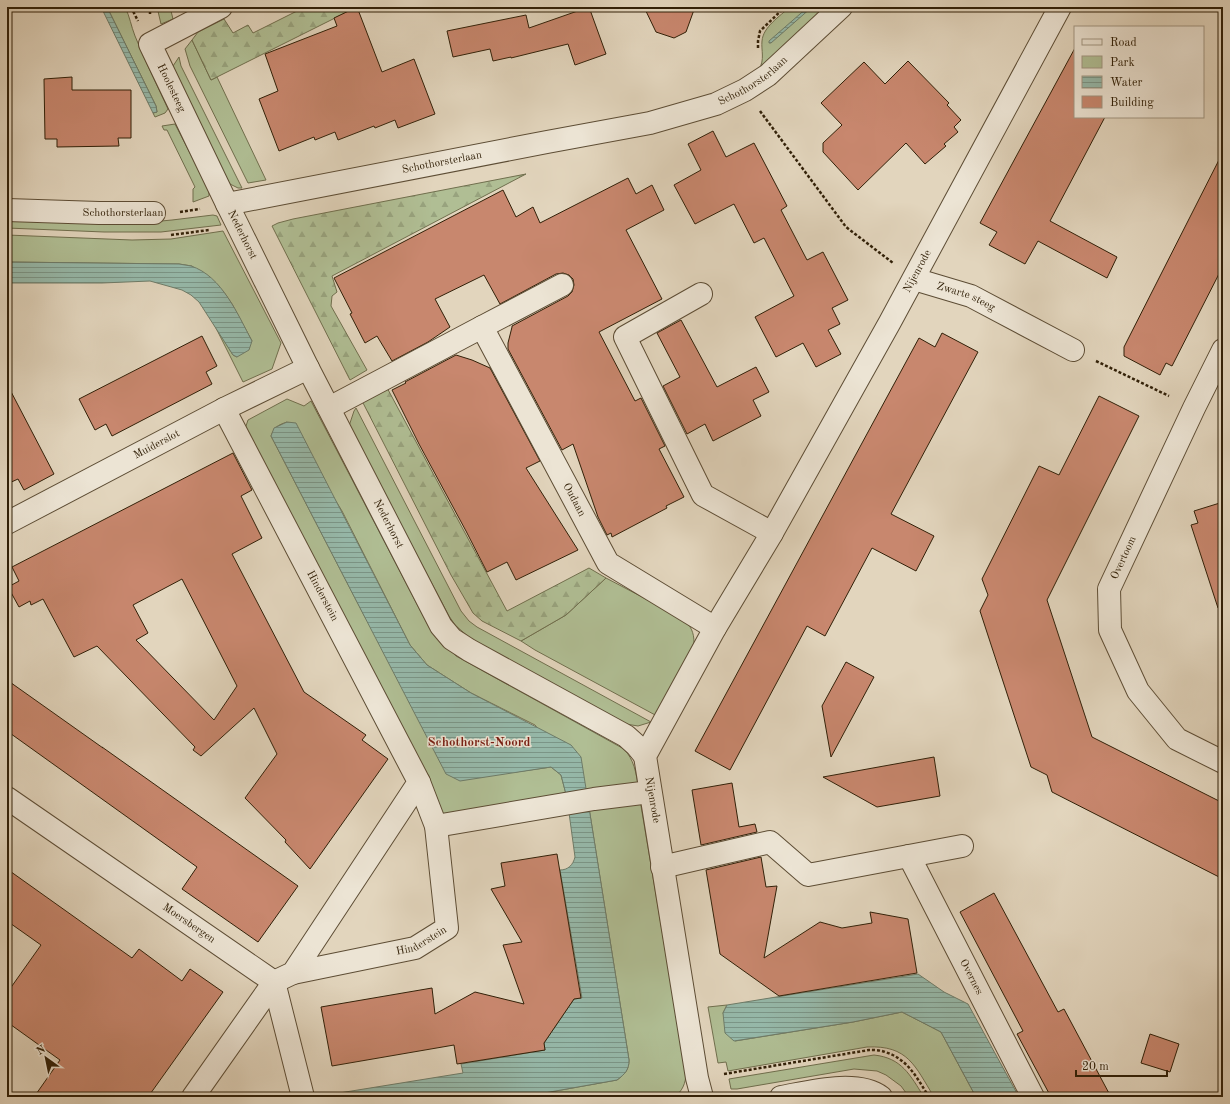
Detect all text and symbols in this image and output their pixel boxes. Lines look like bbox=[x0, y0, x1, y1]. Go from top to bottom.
legend bbox=[1074, 26, 1204, 118]
text: Road bbox=[1110, 37, 1137, 49]
street label: Schothorsterlaan bbox=[716, 54, 790, 108]
text: Park bbox=[1110, 57, 1135, 69]
street label: Hoolesteeg bbox=[155, 62, 188, 114]
text: Water bbox=[1110, 77, 1143, 89]
text: Building bbox=[1110, 97, 1154, 109]
street label: Schothorsterlaan bbox=[401, 149, 483, 175]
street label: Schothorsterlaan bbox=[83, 208, 163, 219]
street label: Nederhorst bbox=[225, 208, 259, 261]
street label: Nijenrode bbox=[901, 248, 933, 294]
street label: Zwarte steeg bbox=[935, 281, 997, 313]
street label: Muiderslot bbox=[132, 428, 182, 461]
street label: Oudaan bbox=[561, 481, 588, 518]
street label: Nederhorst bbox=[371, 498, 406, 550]
street label: Overtoom bbox=[1109, 535, 1139, 581]
street label: Hinderstein bbox=[304, 569, 340, 623]
district label: Schothorst-Noord bbox=[428, 736, 531, 749]
street label: Nijenrode bbox=[643, 776, 661, 824]
street label: Moersbergen bbox=[161, 902, 217, 945]
street label: Hinderstein bbox=[395, 924, 449, 957]
street label: Overnes bbox=[958, 957, 985, 997]
north arrow bbox=[26, 1038, 66, 1078]
text: N bbox=[35, 1044, 48, 1058]
scale bar bbox=[1076, 1052, 1167, 1078]
text: 20 m bbox=[1082, 1061, 1109, 1073]

